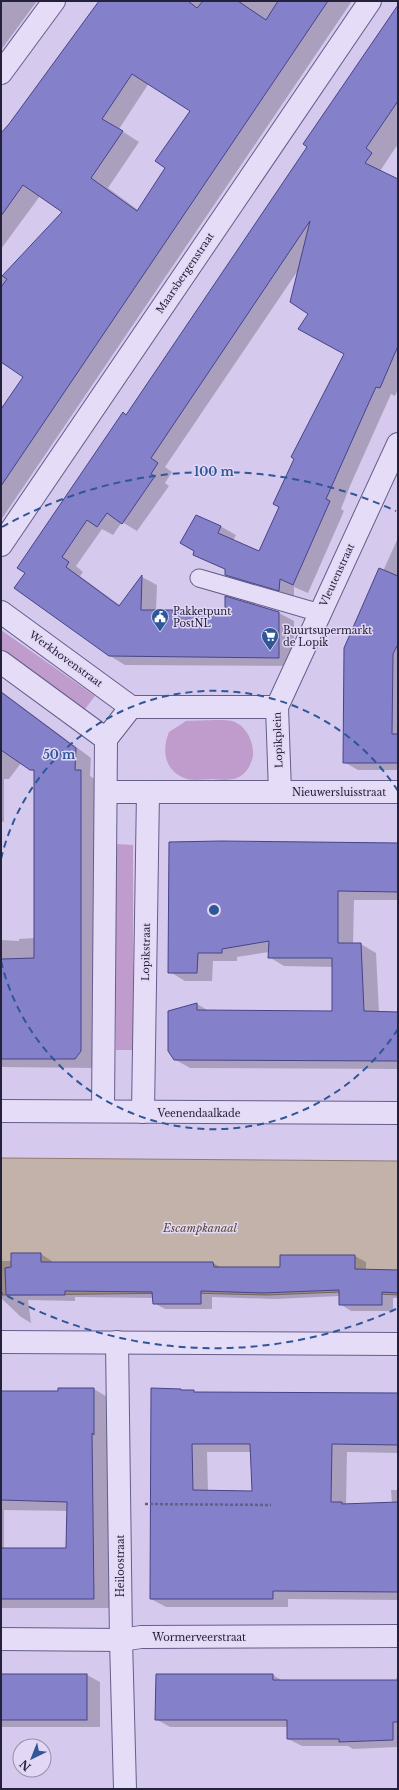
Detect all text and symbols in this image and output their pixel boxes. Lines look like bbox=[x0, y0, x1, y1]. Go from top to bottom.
street label: Maarsbergenstraat bbox=[153, 230, 217, 316]
text: 100 m bbox=[194, 464, 235, 479]
street label: Vleutenstraat bbox=[316, 541, 357, 610]
place label: Pakketpunt PostNL bbox=[173, 605, 231, 630]
public building icon: Pakketpunt PostNL bbox=[150, 607, 170, 632]
place label: Buurtsupermarkt de Lopik bbox=[283, 624, 372, 649]
supermarket icon: Buurtsupermarkt de Lopik bbox=[260, 626, 280, 651]
street label: Werkhovenstraat bbox=[26, 627, 105, 690]
street label: Lopikplein bbox=[271, 712, 285, 768]
text: 50 m bbox=[43, 747, 76, 762]
street label: Nieuwersluisstraat bbox=[292, 786, 386, 799]
centre of rings bbox=[207, 903, 221, 917]
street label: Lopikstraat bbox=[139, 923, 153, 981]
street label: Veenendaalkade bbox=[156, 1107, 241, 1120]
water label: Escampkanaal bbox=[162, 1221, 238, 1235]
street label: Heiloostraat bbox=[114, 1535, 127, 1597]
street label: Wormerveerstraat bbox=[151, 1631, 246, 1644]
north arrow bbox=[12, 1738, 52, 1778]
text: N bbox=[16, 1756, 34, 1774]

